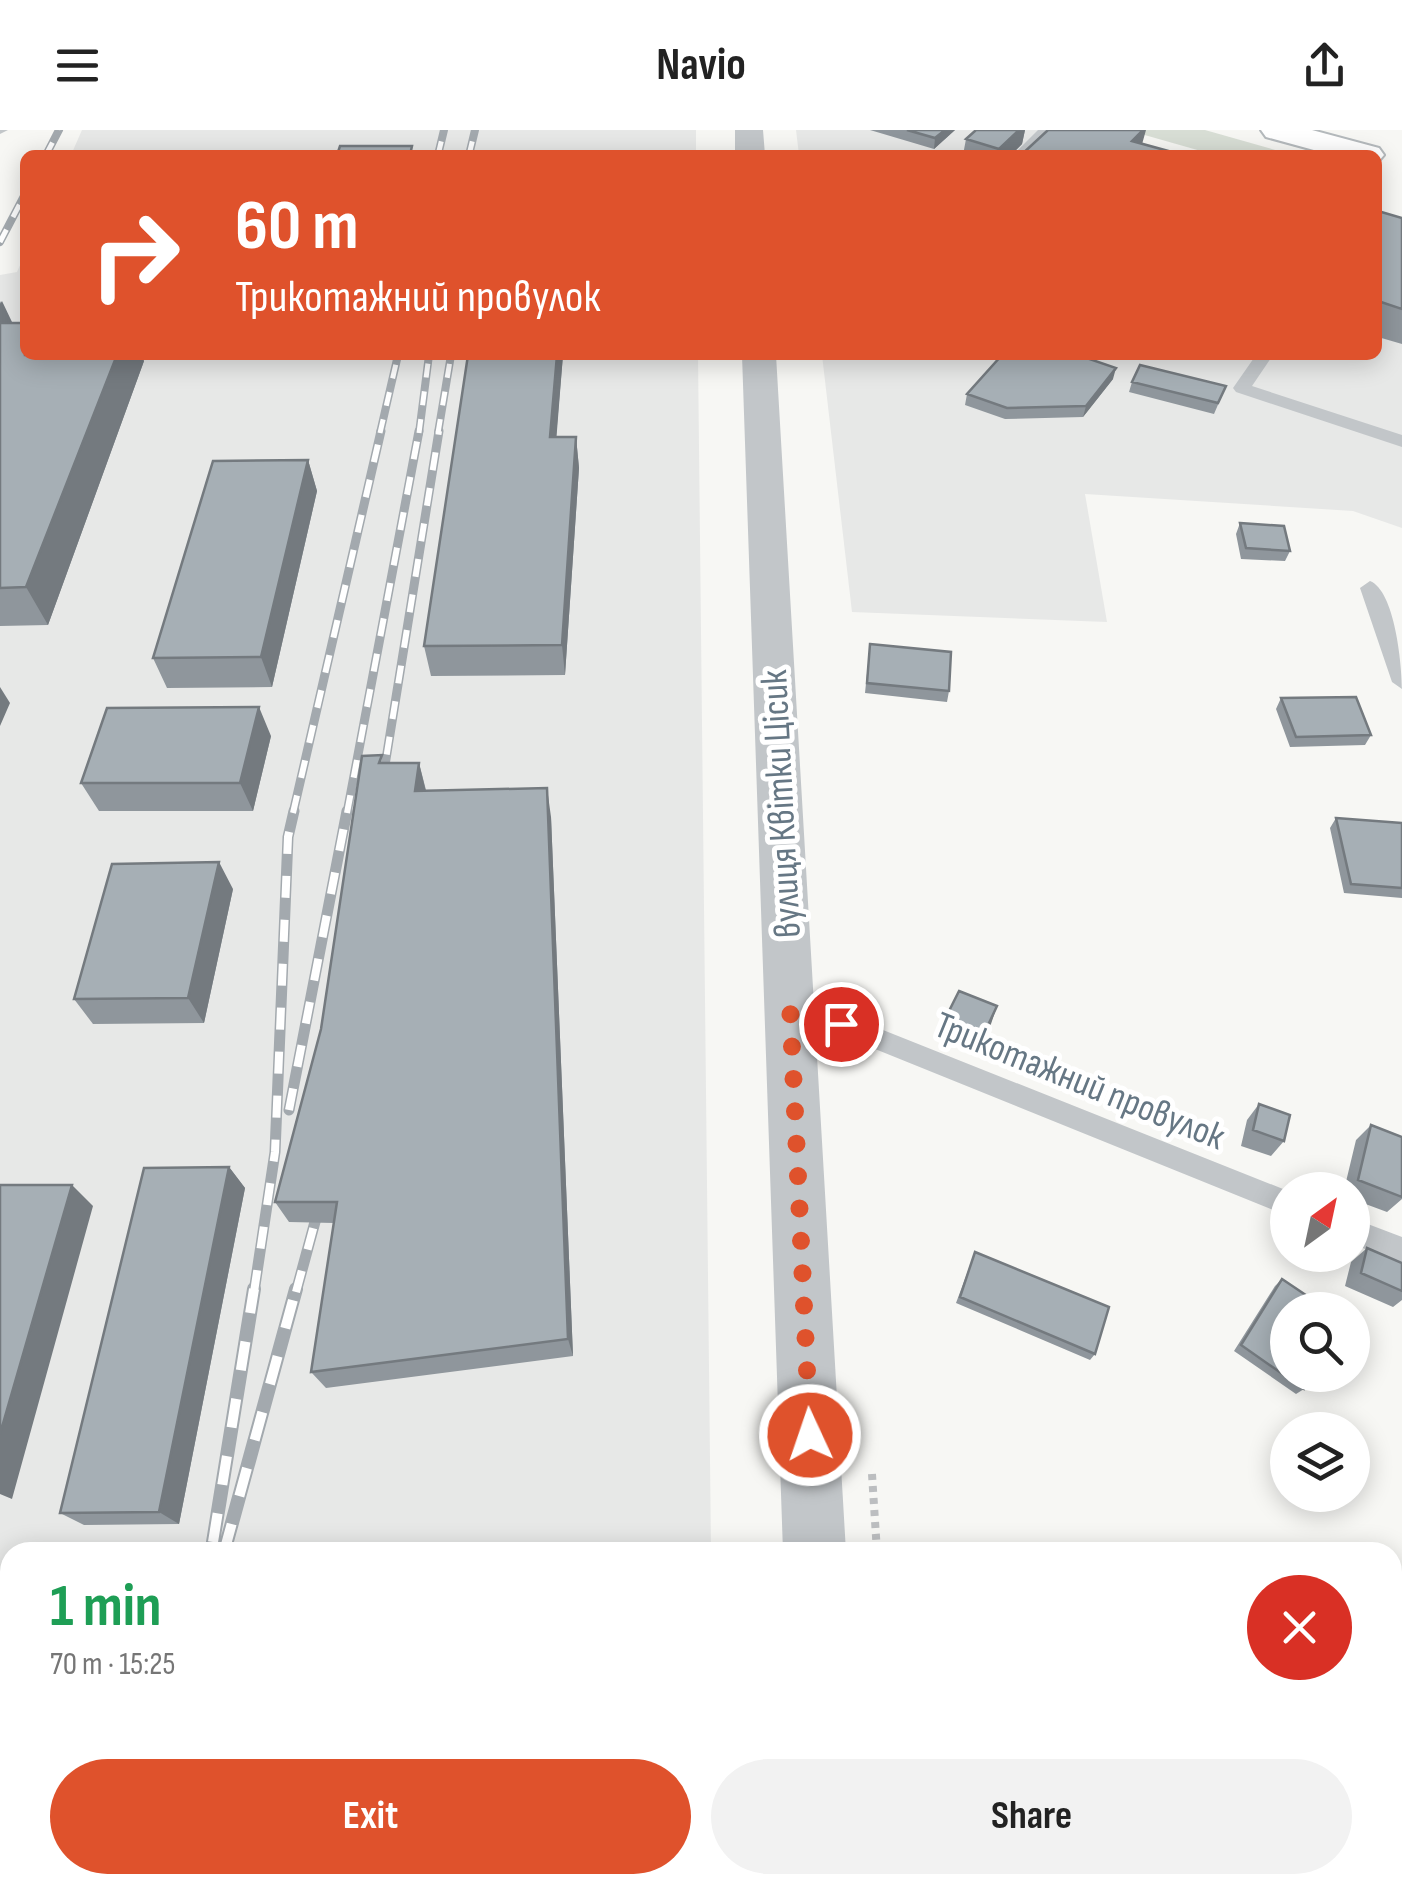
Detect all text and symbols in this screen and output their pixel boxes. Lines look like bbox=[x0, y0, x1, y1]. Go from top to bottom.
icon: menu bbox=[50, 38, 105, 93]
text: Navio bbox=[656, 38, 746, 93]
icon: share bbox=[1297, 38, 1352, 93]
text: 60 m bbox=[235, 185, 359, 269]
icon: right bbox=[70, 190, 200, 320]
text: Трикотажний провулок bbox=[235, 270, 601, 325]
street label: вулиця Квітки Цісик bbox=[752, 668, 811, 939]
pin bbox=[799, 982, 884, 1067]
icon: arrive bbox=[814, 997, 869, 1052]
street label: Трикотажний провулок bbox=[928, 1003, 1232, 1160]
north arrow bbox=[1270, 1172, 1370, 1272]
map controls bbox=[1270, 1172, 1370, 1512]
button: search bbox=[1270, 1292, 1370, 1392]
position arrow bbox=[758, 1383, 862, 1487]
button: layers bbox=[1270, 1412, 1370, 1512]
text: 1 min bbox=[50, 1571, 162, 1643]
button: close bbox=[1247, 1575, 1352, 1680]
text: 70 m · 15:25 bbox=[50, 1645, 175, 1684]
button: Exit bbox=[50, 1759, 691, 1874]
button: Share bbox=[711, 1759, 1352, 1874]

